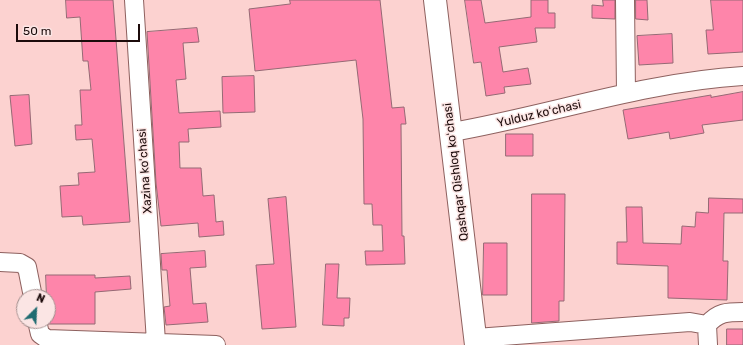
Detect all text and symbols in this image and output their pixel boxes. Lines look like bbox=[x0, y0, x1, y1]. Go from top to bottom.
scale bar bbox=[18, 16, 142, 42]
text: 50 m bbox=[23, 24, 51, 38]
street label: Yulduz koʻchasi bbox=[496, 97, 582, 131]
street label: Qashqar Qishloq koʻchasi bbox=[440, 102, 472, 242]
street label: Xazina koʻchasi bbox=[135, 128, 155, 214]
north arrow bbox=[16, 289, 56, 329]
text: N bbox=[34, 291, 47, 306]

